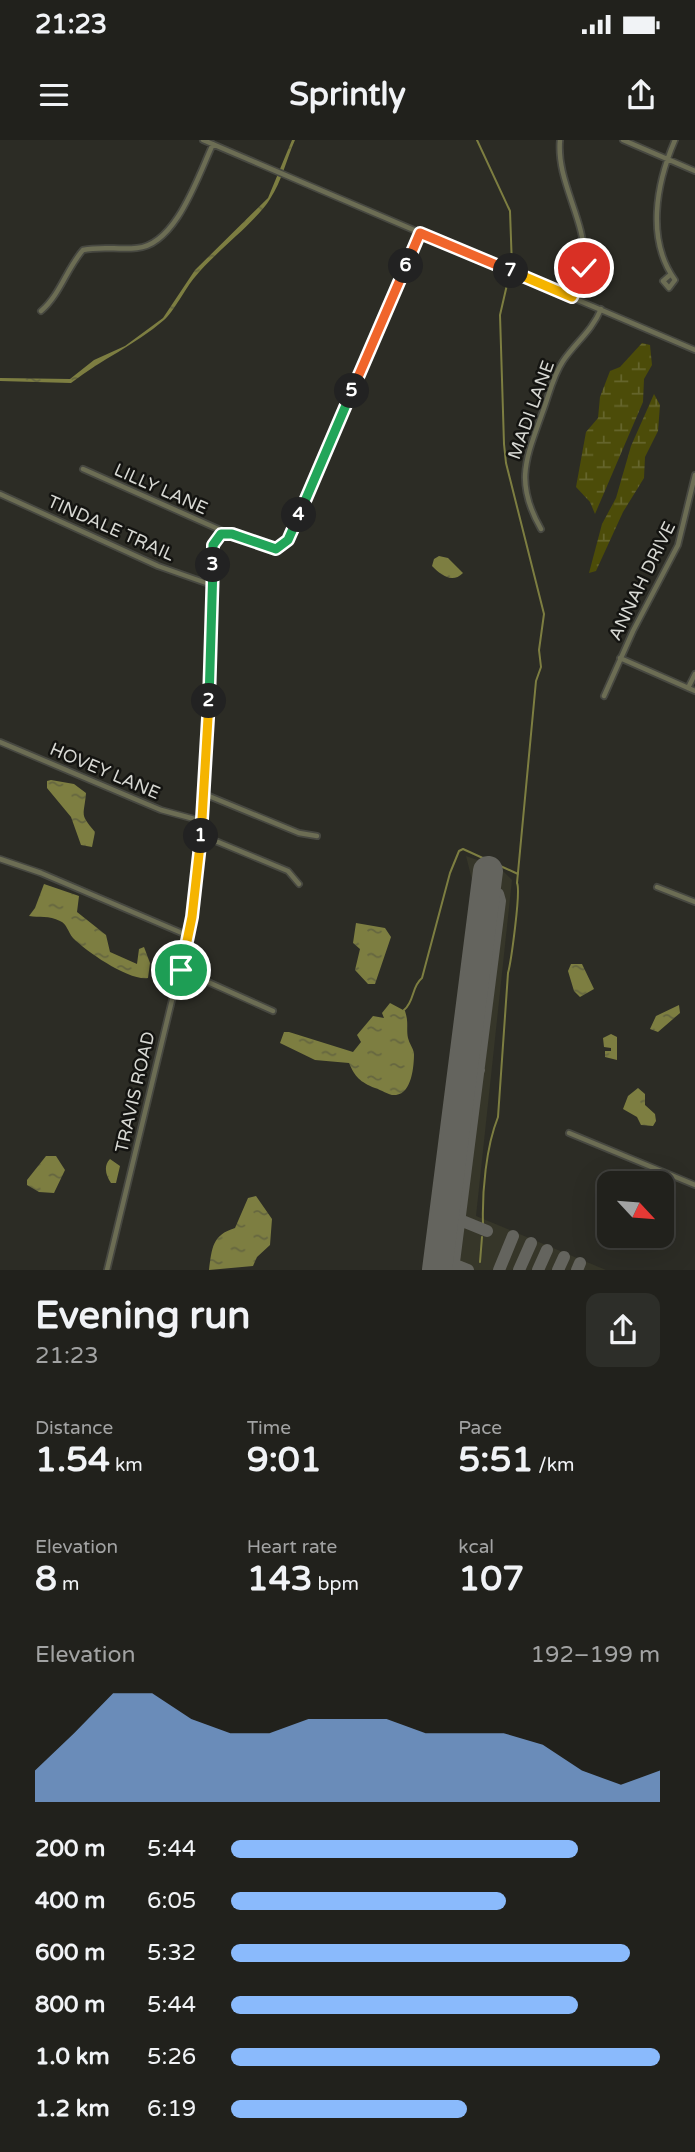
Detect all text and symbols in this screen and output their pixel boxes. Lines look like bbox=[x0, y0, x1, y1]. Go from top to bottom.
text: 21:23 bbox=[35, 9, 107, 40]
icon: menu bbox=[35, 76, 73, 114]
text: Sprintly bbox=[289, 76, 406, 114]
icon: share bbox=[622, 76, 660, 114]
pin bbox=[554, 238, 614, 298]
pin: 6 bbox=[388, 248, 424, 284]
icon: check bbox=[565, 249, 603, 287]
text: 6 bbox=[400, 254, 411, 276]
pin: 7 bbox=[494, 254, 528, 288]
text: 7 bbox=[505, 259, 516, 281]
street label: MADI LANE bbox=[503, 358, 559, 462]
pin: 5 bbox=[334, 373, 370, 408]
text: 5 bbox=[346, 379, 357, 401]
street label: LILLY LANE bbox=[111, 459, 211, 519]
street label: TINDALE TRAIL bbox=[44, 490, 178, 566]
pin: 4 bbox=[282, 498, 316, 532]
text: 4 bbox=[293, 503, 304, 525]
street label: ANNAH DRIVE bbox=[604, 518, 680, 644]
pin: 3 bbox=[196, 548, 230, 582]
text: 3 bbox=[207, 553, 218, 575]
pin: 2 bbox=[192, 684, 227, 718]
text: 2 bbox=[203, 689, 214, 711]
street label: HOVEY LANE bbox=[47, 738, 163, 804]
pin: 1 bbox=[184, 818, 218, 854]
text: 1 bbox=[195, 824, 206, 846]
pin bbox=[151, 940, 211, 1000]
icon: arrive bbox=[162, 951, 200, 989]
street label: TRAVIS ROAD bbox=[110, 1029, 160, 1155]
north arrow bbox=[597, 1171, 674, 1248]
map controls bbox=[597, 1171, 674, 1248]
text: Evening run bbox=[35, 1293, 250, 1339]
button: share bbox=[586, 1293, 660, 1367]
text: 21:23 bbox=[35, 1342, 99, 1370]
text: Distance bbox=[35, 1417, 113, 1439]
text: Time bbox=[247, 1417, 291, 1439]
text: Pace bbox=[458, 1417, 502, 1439]
text: 1.54 bbox=[35, 1439, 110, 1481]
text: 9:01 bbox=[247, 1439, 322, 1481]
text: 5:51 bbox=[458, 1439, 533, 1481]
text: km bbox=[110, 1454, 143, 1476]
text: /km bbox=[533, 1454, 575, 1476]
text: Elevation bbox=[35, 1536, 118, 1558]
text: Heart rate bbox=[247, 1536, 337, 1558]
text: kcal bbox=[458, 1536, 494, 1558]
text: 8 bbox=[35, 1558, 57, 1600]
text: 143 bbox=[247, 1558, 313, 1600]
text: 107 bbox=[458, 1558, 524, 1600]
text: m bbox=[57, 1573, 79, 1595]
text: bpm bbox=[313, 1573, 359, 1595]
text: Elevation bbox=[35, 1641, 136, 1669]
text: 192–199 m bbox=[531, 1641, 660, 1669]
text: 200 m bbox=[35, 1835, 105, 1863]
text: 5:44 bbox=[147, 1835, 196, 1863]
text: 400 m bbox=[35, 1887, 105, 1915]
text: 6:05 bbox=[147, 1887, 196, 1915]
text: 600 m bbox=[35, 1939, 105, 1967]
text: 5:32 bbox=[147, 1939, 196, 1967]
text: 800 m bbox=[35, 1991, 105, 2019]
text: 5:44 bbox=[147, 1991, 196, 2019]
text: 1.0 km bbox=[35, 2043, 110, 2071]
text: 5:26 bbox=[147, 2043, 196, 2071]
text: 1.2 km bbox=[35, 2095, 110, 2123]
text: 6:19 bbox=[147, 2095, 196, 2123]

